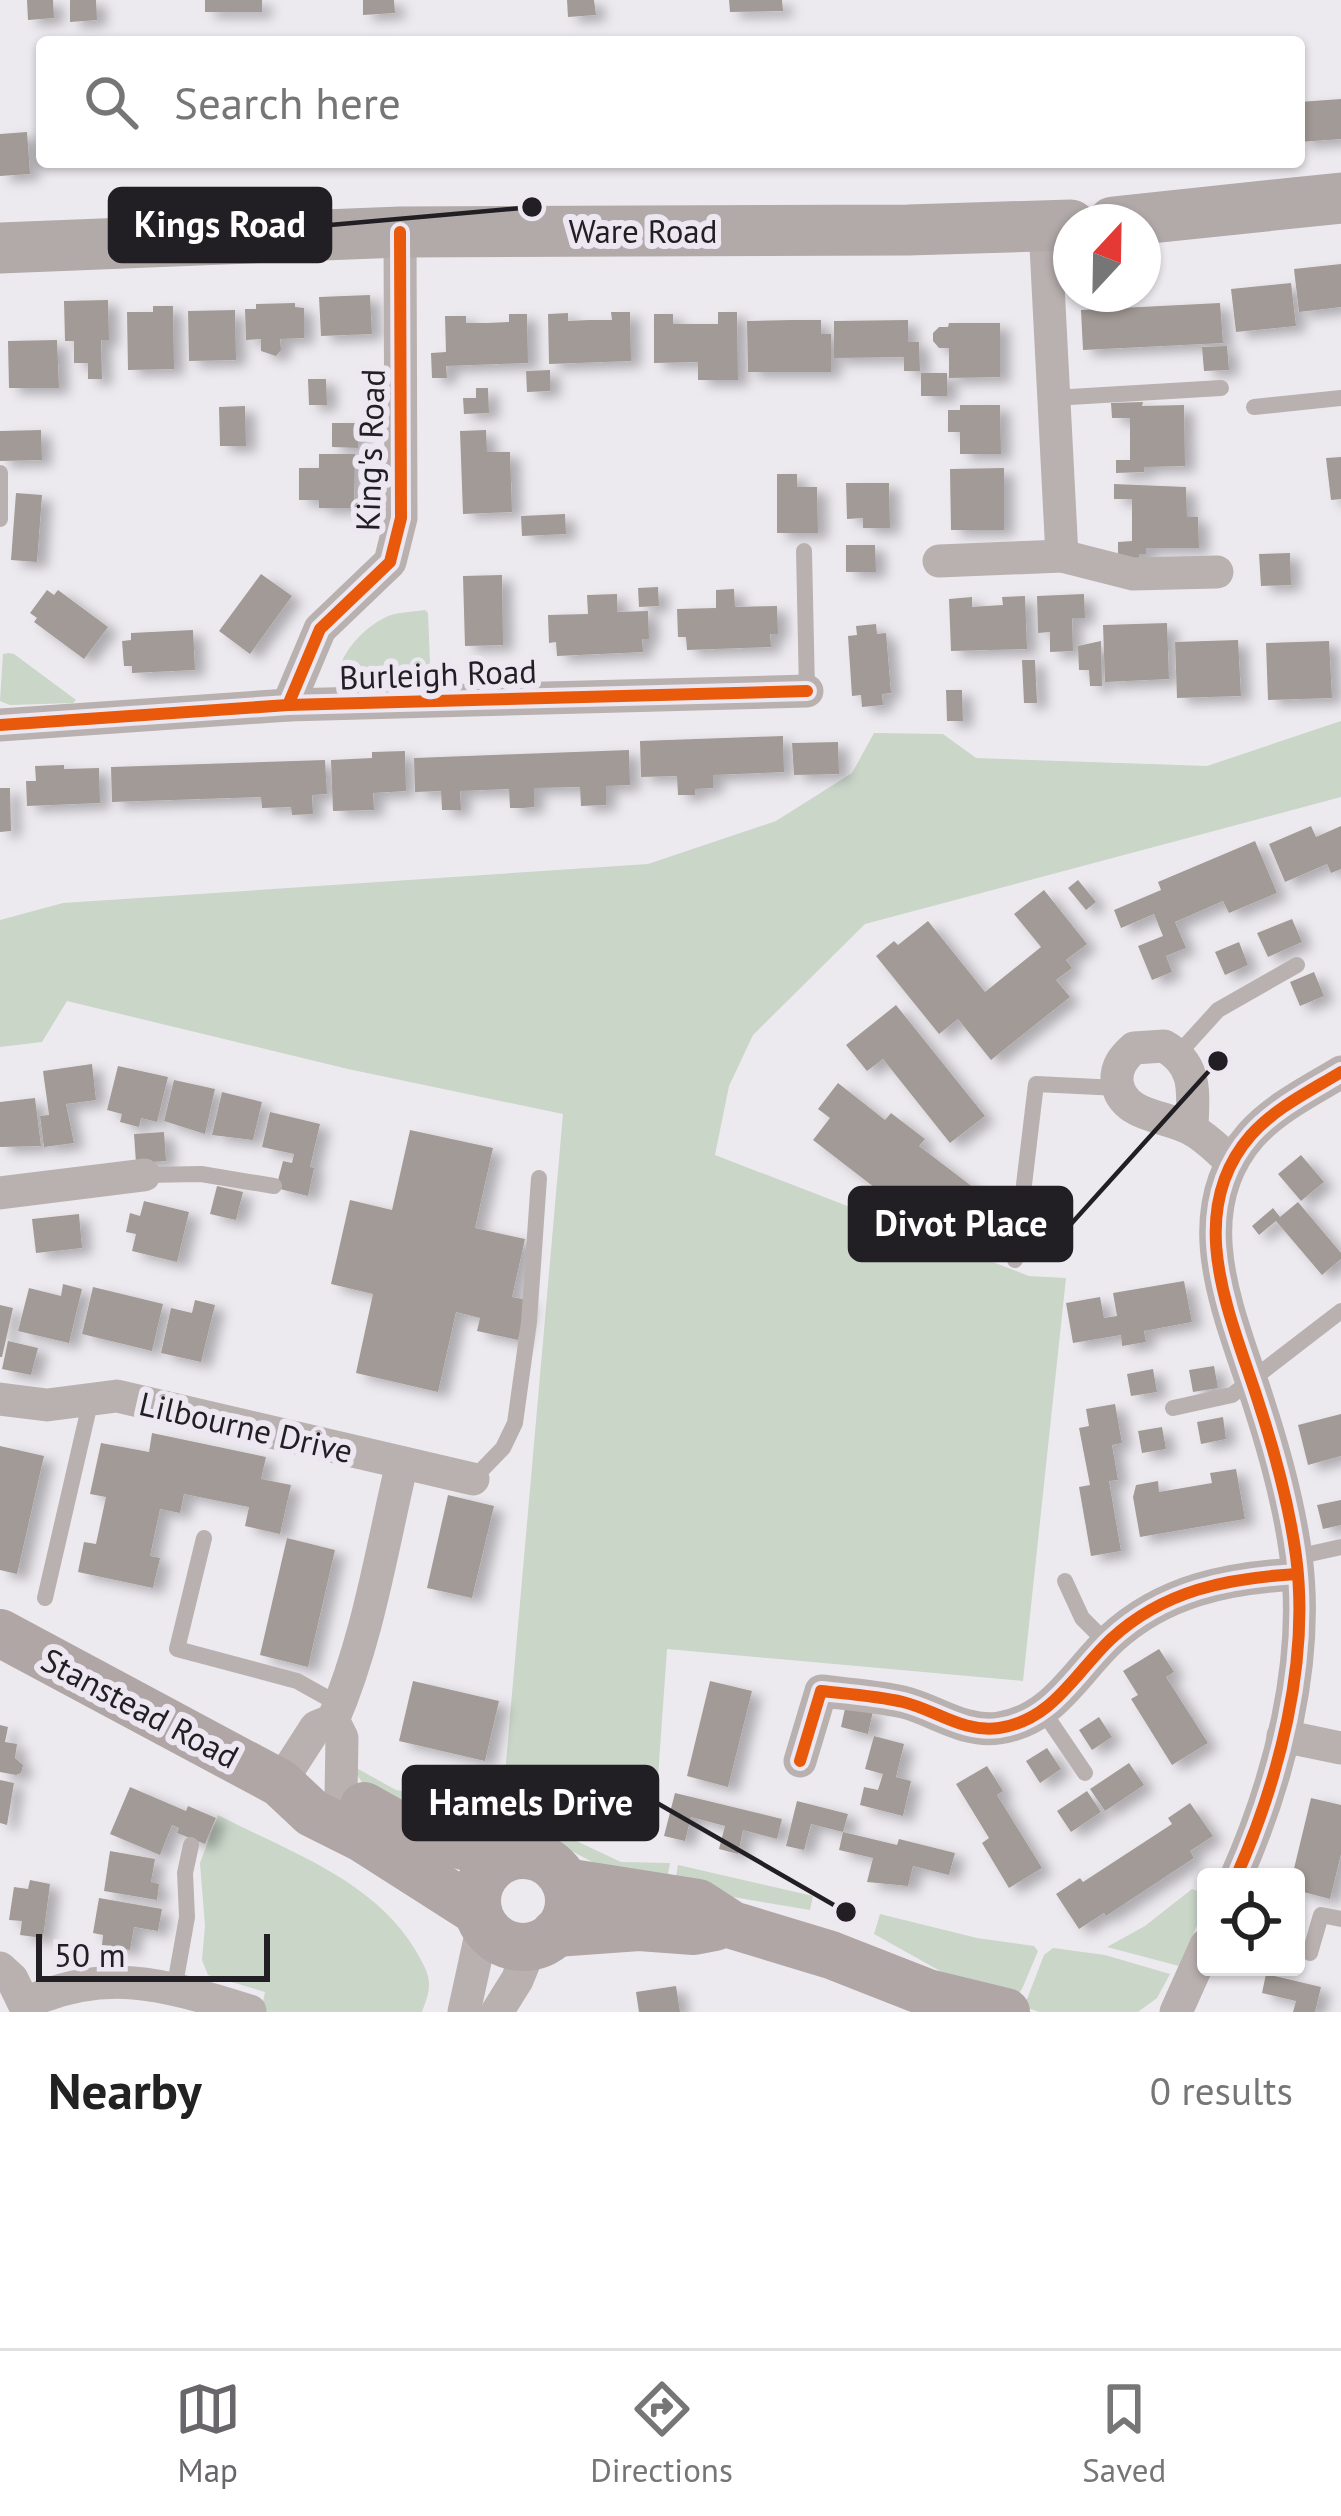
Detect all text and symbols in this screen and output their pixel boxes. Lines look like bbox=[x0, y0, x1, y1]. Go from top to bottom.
search box bbox=[36, 36, 1305, 168]
icon: search bbox=[78, 69, 144, 135]
text: Search here bbox=[174, 73, 401, 131]
callout: Kings Road bbox=[110, 189, 330, 261]
text: Kings Road bbox=[134, 200, 306, 247]
north arrow bbox=[1053, 204, 1161, 312]
street label: Ware Road bbox=[569, 209, 718, 252]
street label: King's Road bbox=[345, 368, 394, 532]
street label: Burleigh Road bbox=[338, 649, 538, 698]
callout: Divot Place bbox=[850, 1188, 1071, 1260]
text: Divot Place bbox=[874, 1199, 1048, 1246]
street label: Lilbourne Drive bbox=[135, 1381, 357, 1472]
street label: Stanstead Road bbox=[34, 1638, 246, 1778]
callout: Hamels Drive bbox=[404, 1767, 657, 1839]
text: Hamels Drive bbox=[429, 1778, 633, 1825]
map controls bbox=[1197, 1868, 1305, 1976]
button: locate bbox=[1197, 1868, 1305, 1976]
scale bar bbox=[36, 1928, 270, 1981]
text: 50 m bbox=[54, 1933, 126, 1976]
text: Nearby bbox=[48, 2057, 202, 2123]
text: 0 results bbox=[1150, 2065, 1293, 2116]
tab: Map bbox=[175, 2376, 241, 2491]
tab: Directions bbox=[590, 2376, 733, 2491]
tab: Saved bbox=[1082, 2376, 1166, 2491]

